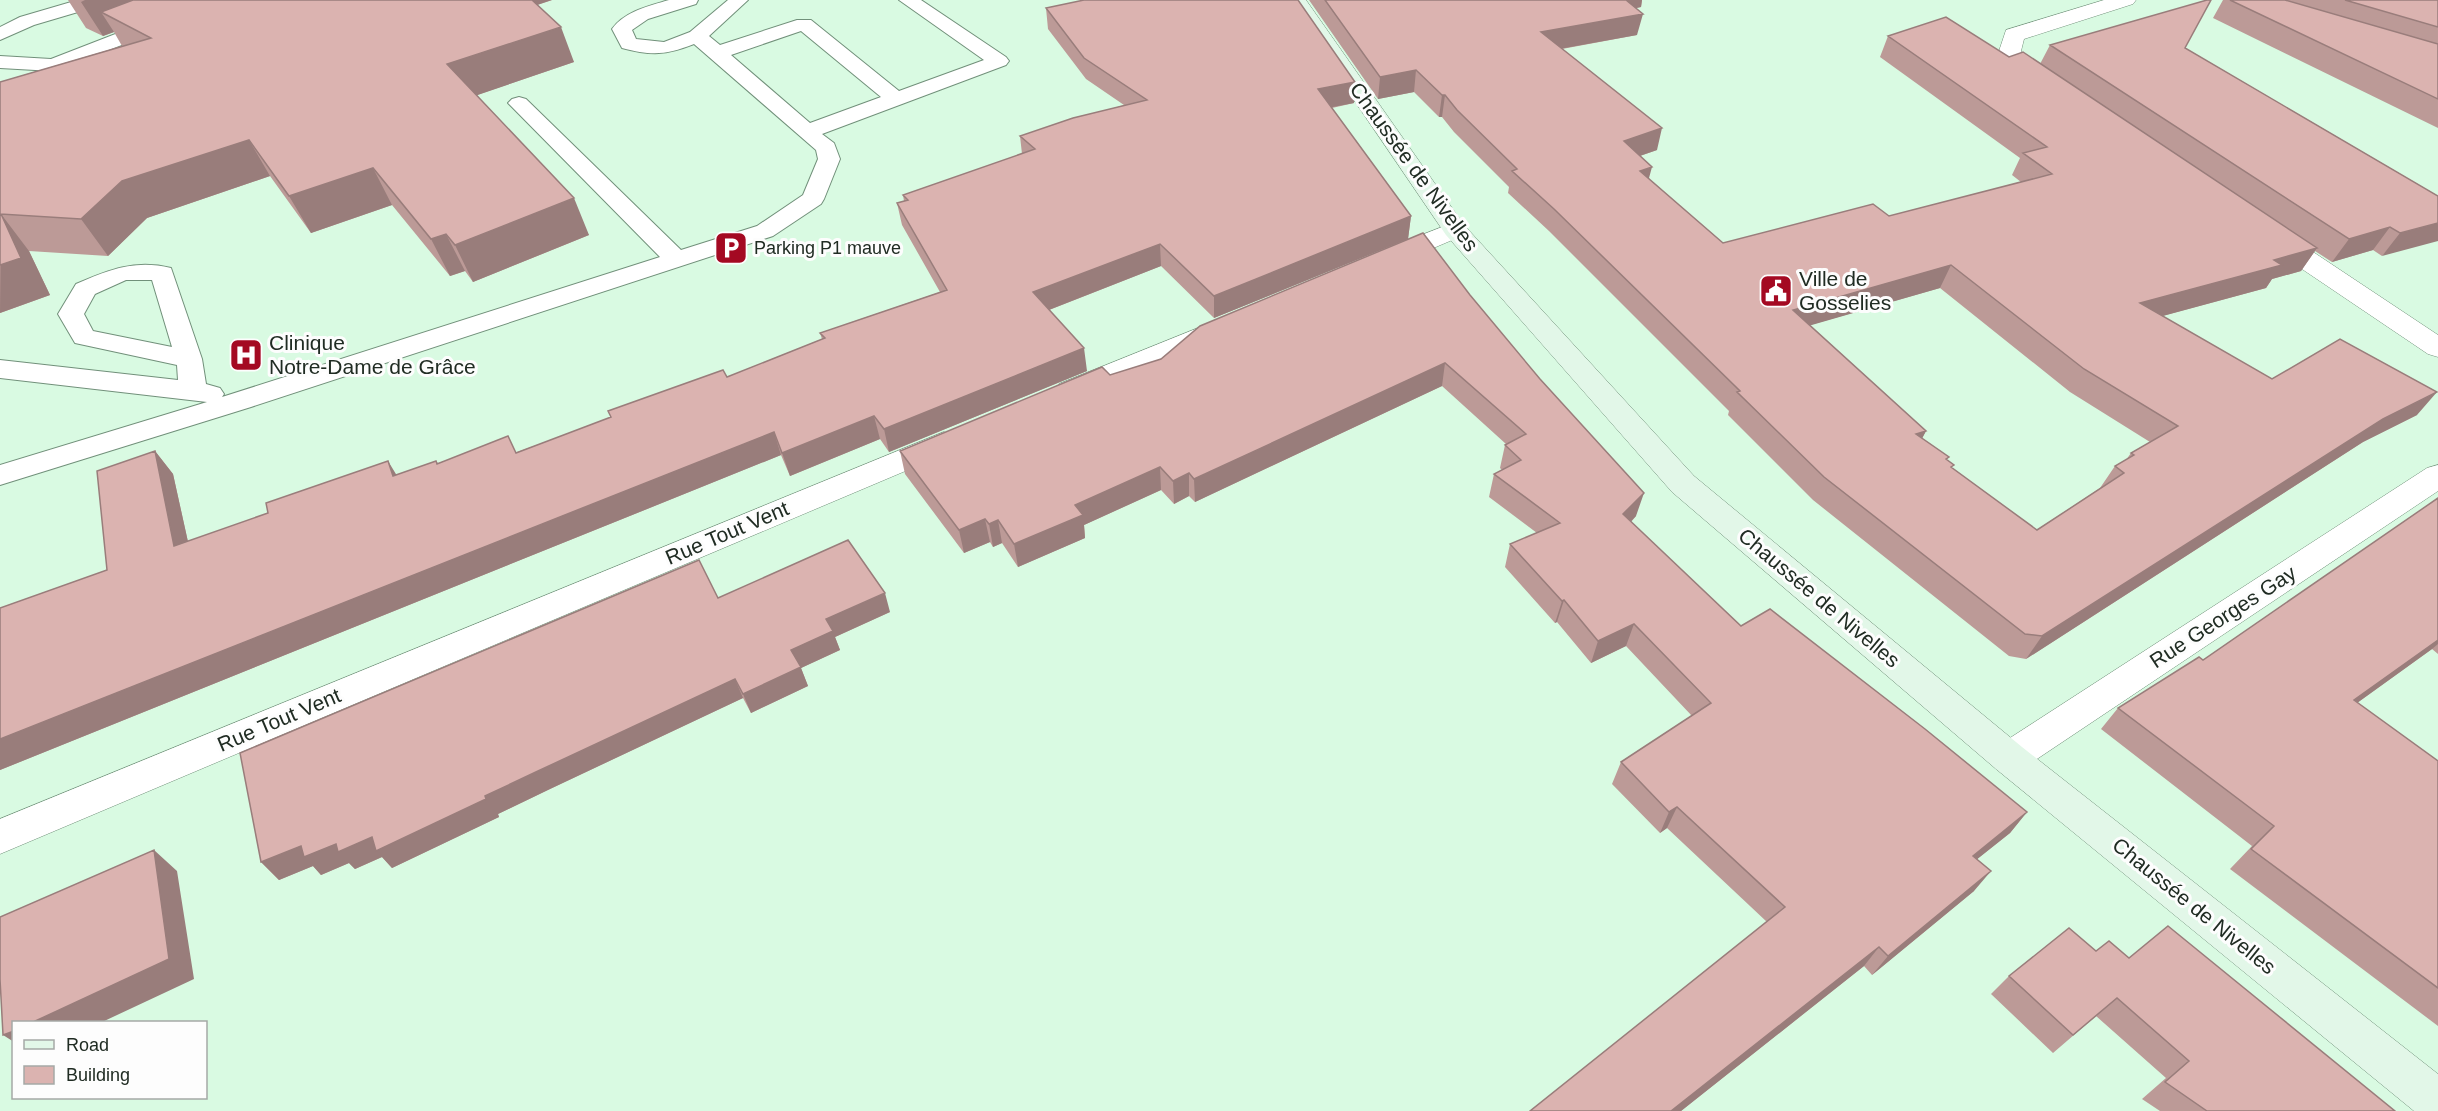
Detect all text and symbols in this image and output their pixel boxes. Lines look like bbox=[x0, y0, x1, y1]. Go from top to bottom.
street label: Chaussée de Nivelles bbox=[1345, 78, 1483, 256]
parking icon: Parking P1 mauve bbox=[713, 230, 749, 266]
place label: Parking P1 mauve bbox=[754, 238, 901, 258]
place label: Ville de Gosselies bbox=[1799, 267, 1891, 314]
public building icon: Ville de Gosselies bbox=[1758, 273, 1794, 309]
place label: Clinique Notre-Dame de Grâce bbox=[269, 331, 476, 378]
hospital icon: Clinique Notre-Dame de Grâce bbox=[228, 337, 264, 373]
street label: Rue Tout Vent bbox=[662, 496, 792, 569]
street label: Chaussée de Nivelles bbox=[1734, 524, 1905, 672]
street label: Rue Georges Gay bbox=[2145, 561, 2300, 672]
street label: Rue Tout Vent bbox=[214, 683, 344, 756]
street label: Chaussée de Nivelles bbox=[2108, 833, 2280, 978]
legend bbox=[12, 1021, 207, 1099]
text: Road bbox=[66, 1035, 109, 1055]
text: Building bbox=[66, 1065, 130, 1085]

